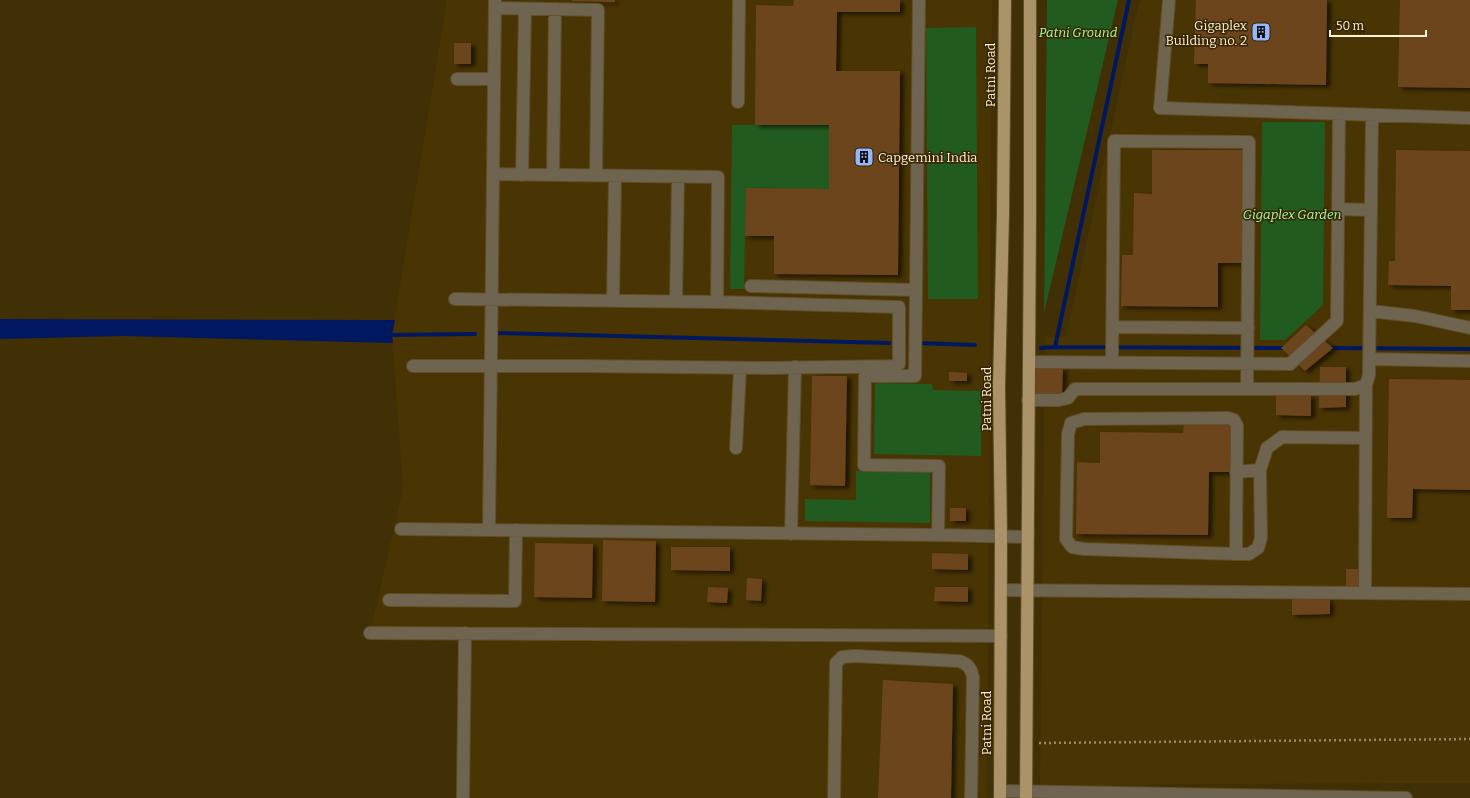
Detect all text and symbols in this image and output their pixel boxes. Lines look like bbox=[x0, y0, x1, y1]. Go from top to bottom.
scale bar bbox=[1330, 12, 1426, 38]
place label: Gigaplex Building no. 2 bbox=[1166, 18, 1247, 48]
text: 50 m bbox=[1336, 19, 1365, 33]
building icon: Gigaplex Building no. 2 bbox=[1250, 21, 1272, 43]
park label: Patni Ground bbox=[1039, 25, 1118, 40]
street label: Patni Road bbox=[983, 42, 998, 107]
building icon: Capgemini India bbox=[853, 146, 875, 168]
place label: Capgemini India bbox=[878, 150, 978, 165]
park label: Gigaplex Garden bbox=[1243, 207, 1341, 222]
street label: Patni Road bbox=[979, 366, 994, 431]
street label: Patni Road bbox=[979, 690, 994, 755]

